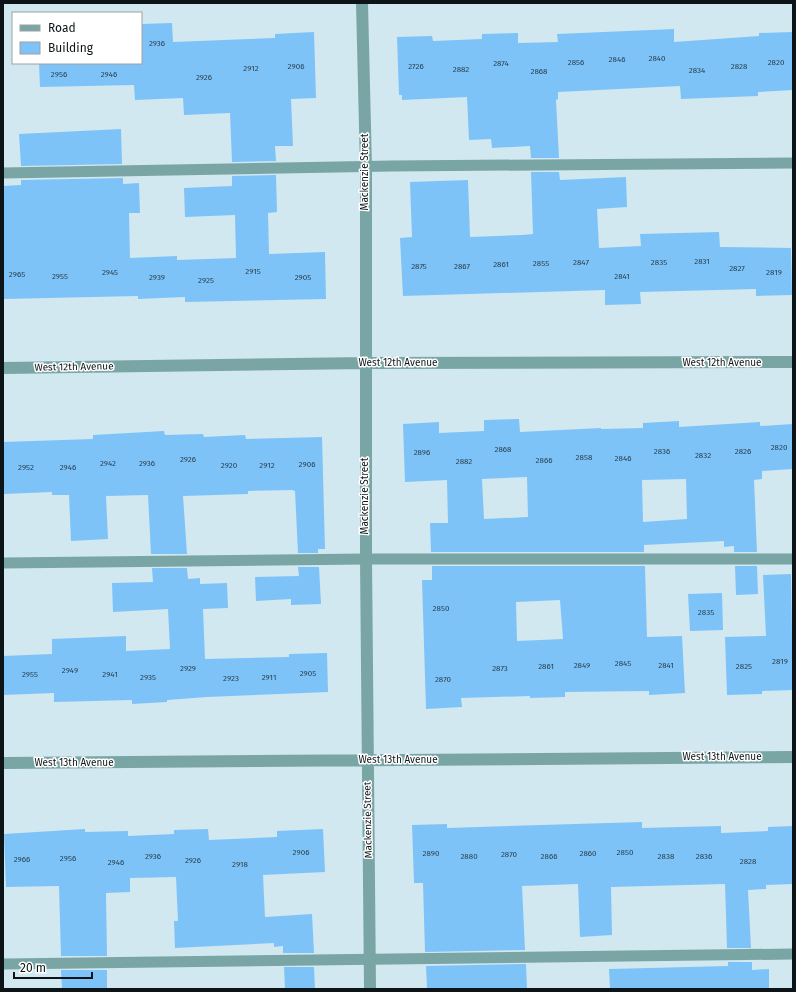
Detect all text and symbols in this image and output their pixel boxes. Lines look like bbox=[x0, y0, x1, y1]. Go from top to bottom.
legend bbox=[12, 12, 142, 64]
text: Road bbox=[48, 21, 76, 35]
house number: 2936 bbox=[149, 39, 165, 48]
text: Building bbox=[48, 41, 94, 55]
house number: 2840 bbox=[648, 54, 666, 63]
house number: 2846 bbox=[609, 55, 625, 64]
house number: 2856 bbox=[568, 58, 584, 67]
house number: 2820 bbox=[768, 58, 785, 67]
house number: 2874 bbox=[493, 59, 510, 68]
house number: 2906 bbox=[288, 62, 304, 71]
house number: 2726 bbox=[408, 62, 424, 71]
house number: 2828 bbox=[731, 62, 748, 71]
house number: 2912 bbox=[243, 64, 259, 73]
house number: 2882 bbox=[453, 65, 469, 74]
house number: 2834 bbox=[689, 66, 706, 75]
house number: 2868 bbox=[530, 67, 548, 76]
house number: 2956 bbox=[51, 70, 67, 79]
house number: 2946 bbox=[101, 70, 117, 79]
house number: 2926 bbox=[196, 73, 212, 82]
street label: Mackenzie Street bbox=[359, 133, 371, 210]
house number: 2831 bbox=[694, 257, 710, 266]
house number: 2847 bbox=[573, 258, 589, 267]
house number: 2835 bbox=[651, 258, 667, 267]
house number: 2855 bbox=[533, 259, 549, 268]
house number: 2861 bbox=[493, 260, 509, 269]
house number: 2875 bbox=[411, 262, 427, 271]
house number: 2867 bbox=[454, 262, 470, 271]
house number: 2827 bbox=[729, 264, 745, 273]
house number: 2915 bbox=[245, 267, 261, 276]
house number: 2945 bbox=[102, 268, 118, 277]
house number: 2819 bbox=[766, 268, 782, 277]
house number: 2965 bbox=[9, 270, 25, 279]
house number: 2955 bbox=[52, 272, 68, 281]
house number: 2841 bbox=[614, 272, 630, 281]
house number: 2939 bbox=[149, 273, 165, 282]
house number: 2905 bbox=[295, 273, 311, 282]
house number: 2925 bbox=[198, 276, 214, 285]
street label: West 12th Avenue bbox=[358, 357, 438, 369]
street label: West 12th Avenue bbox=[682, 357, 762, 369]
street label: West 12th Avenue bbox=[34, 360, 114, 374]
house number: 2820 bbox=[771, 443, 788, 452]
house number: 2868 bbox=[494, 445, 512, 454]
house number: 2836 bbox=[654, 447, 670, 456]
house number: 2826 bbox=[735, 447, 751, 456]
house number: 2896 bbox=[414, 448, 430, 457]
house number: 2832 bbox=[695, 451, 711, 460]
house number: 2858 bbox=[576, 453, 593, 462]
house number: 2846 bbox=[615, 454, 631, 463]
house number: 2926 bbox=[180, 455, 196, 464]
house number: 2866 bbox=[536, 456, 552, 465]
street label: Mackenzie Street bbox=[359, 457, 371, 534]
house number: 2882 bbox=[456, 457, 472, 466]
house number: 2942 bbox=[100, 459, 116, 468]
house number: 2936 bbox=[139, 459, 155, 468]
house number: 2906 bbox=[299, 460, 315, 469]
house number: 2920 bbox=[221, 461, 238, 470]
house number: 2912 bbox=[259, 461, 275, 470]
house number: 2952 bbox=[18, 463, 34, 472]
house number: 2946 bbox=[60, 463, 76, 472]
house number: 2850 bbox=[433, 604, 450, 613]
house number: 2835 bbox=[698, 608, 714, 617]
house number: 2819 bbox=[772, 657, 788, 666]
house number: 2845 bbox=[615, 659, 631, 668]
house number: 2849 bbox=[574, 661, 590, 670]
house number: 2841 bbox=[658, 661, 674, 670]
house number: 2861 bbox=[538, 662, 554, 671]
house number: 2825 bbox=[736, 662, 752, 671]
house number: 2929 bbox=[180, 664, 196, 673]
house number: 2873 bbox=[492, 664, 508, 673]
house number: 2949 bbox=[62, 666, 78, 675]
house number: 2905 bbox=[300, 669, 316, 678]
house number: 2955 bbox=[22, 670, 38, 679]
house number: 2941 bbox=[102, 670, 118, 679]
house number: 2935 bbox=[140, 673, 156, 682]
house number: 2911 bbox=[262, 673, 276, 682]
house number: 2923 bbox=[223, 674, 239, 683]
house number: 2870 bbox=[435, 675, 452, 684]
street label: West 13th Avenue bbox=[682, 751, 762, 763]
street label: West 13th Avenue bbox=[358, 754, 438, 766]
street label: West 13th Avenue bbox=[34, 757, 114, 769]
street label: Mackenzie Street bbox=[361, 781, 375, 858]
house number: 2906 bbox=[293, 848, 309, 857]
house number: 2850 bbox=[617, 848, 634, 857]
house number: 2890 bbox=[423, 849, 440, 858]
house number: 2860 bbox=[579, 849, 597, 858]
house number: 2870 bbox=[501, 850, 518, 859]
house number: 2936 bbox=[145, 852, 161, 861]
house number: 2880 bbox=[460, 852, 478, 861]
house number: 2866 bbox=[541, 852, 557, 861]
house number: 2838 bbox=[658, 852, 675, 861]
house number: 2836 bbox=[696, 852, 712, 861]
house number: 2956 bbox=[60, 854, 76, 863]
house number: 2966 bbox=[14, 855, 30, 864]
house number: 2926 bbox=[185, 856, 201, 865]
house number: 2828 bbox=[740, 857, 757, 866]
house number: 2946 bbox=[108, 858, 124, 867]
house number: 2918 bbox=[232, 860, 248, 869]
scale bar bbox=[14, 954, 92, 980]
text: 20 m bbox=[20, 961, 46, 975]

